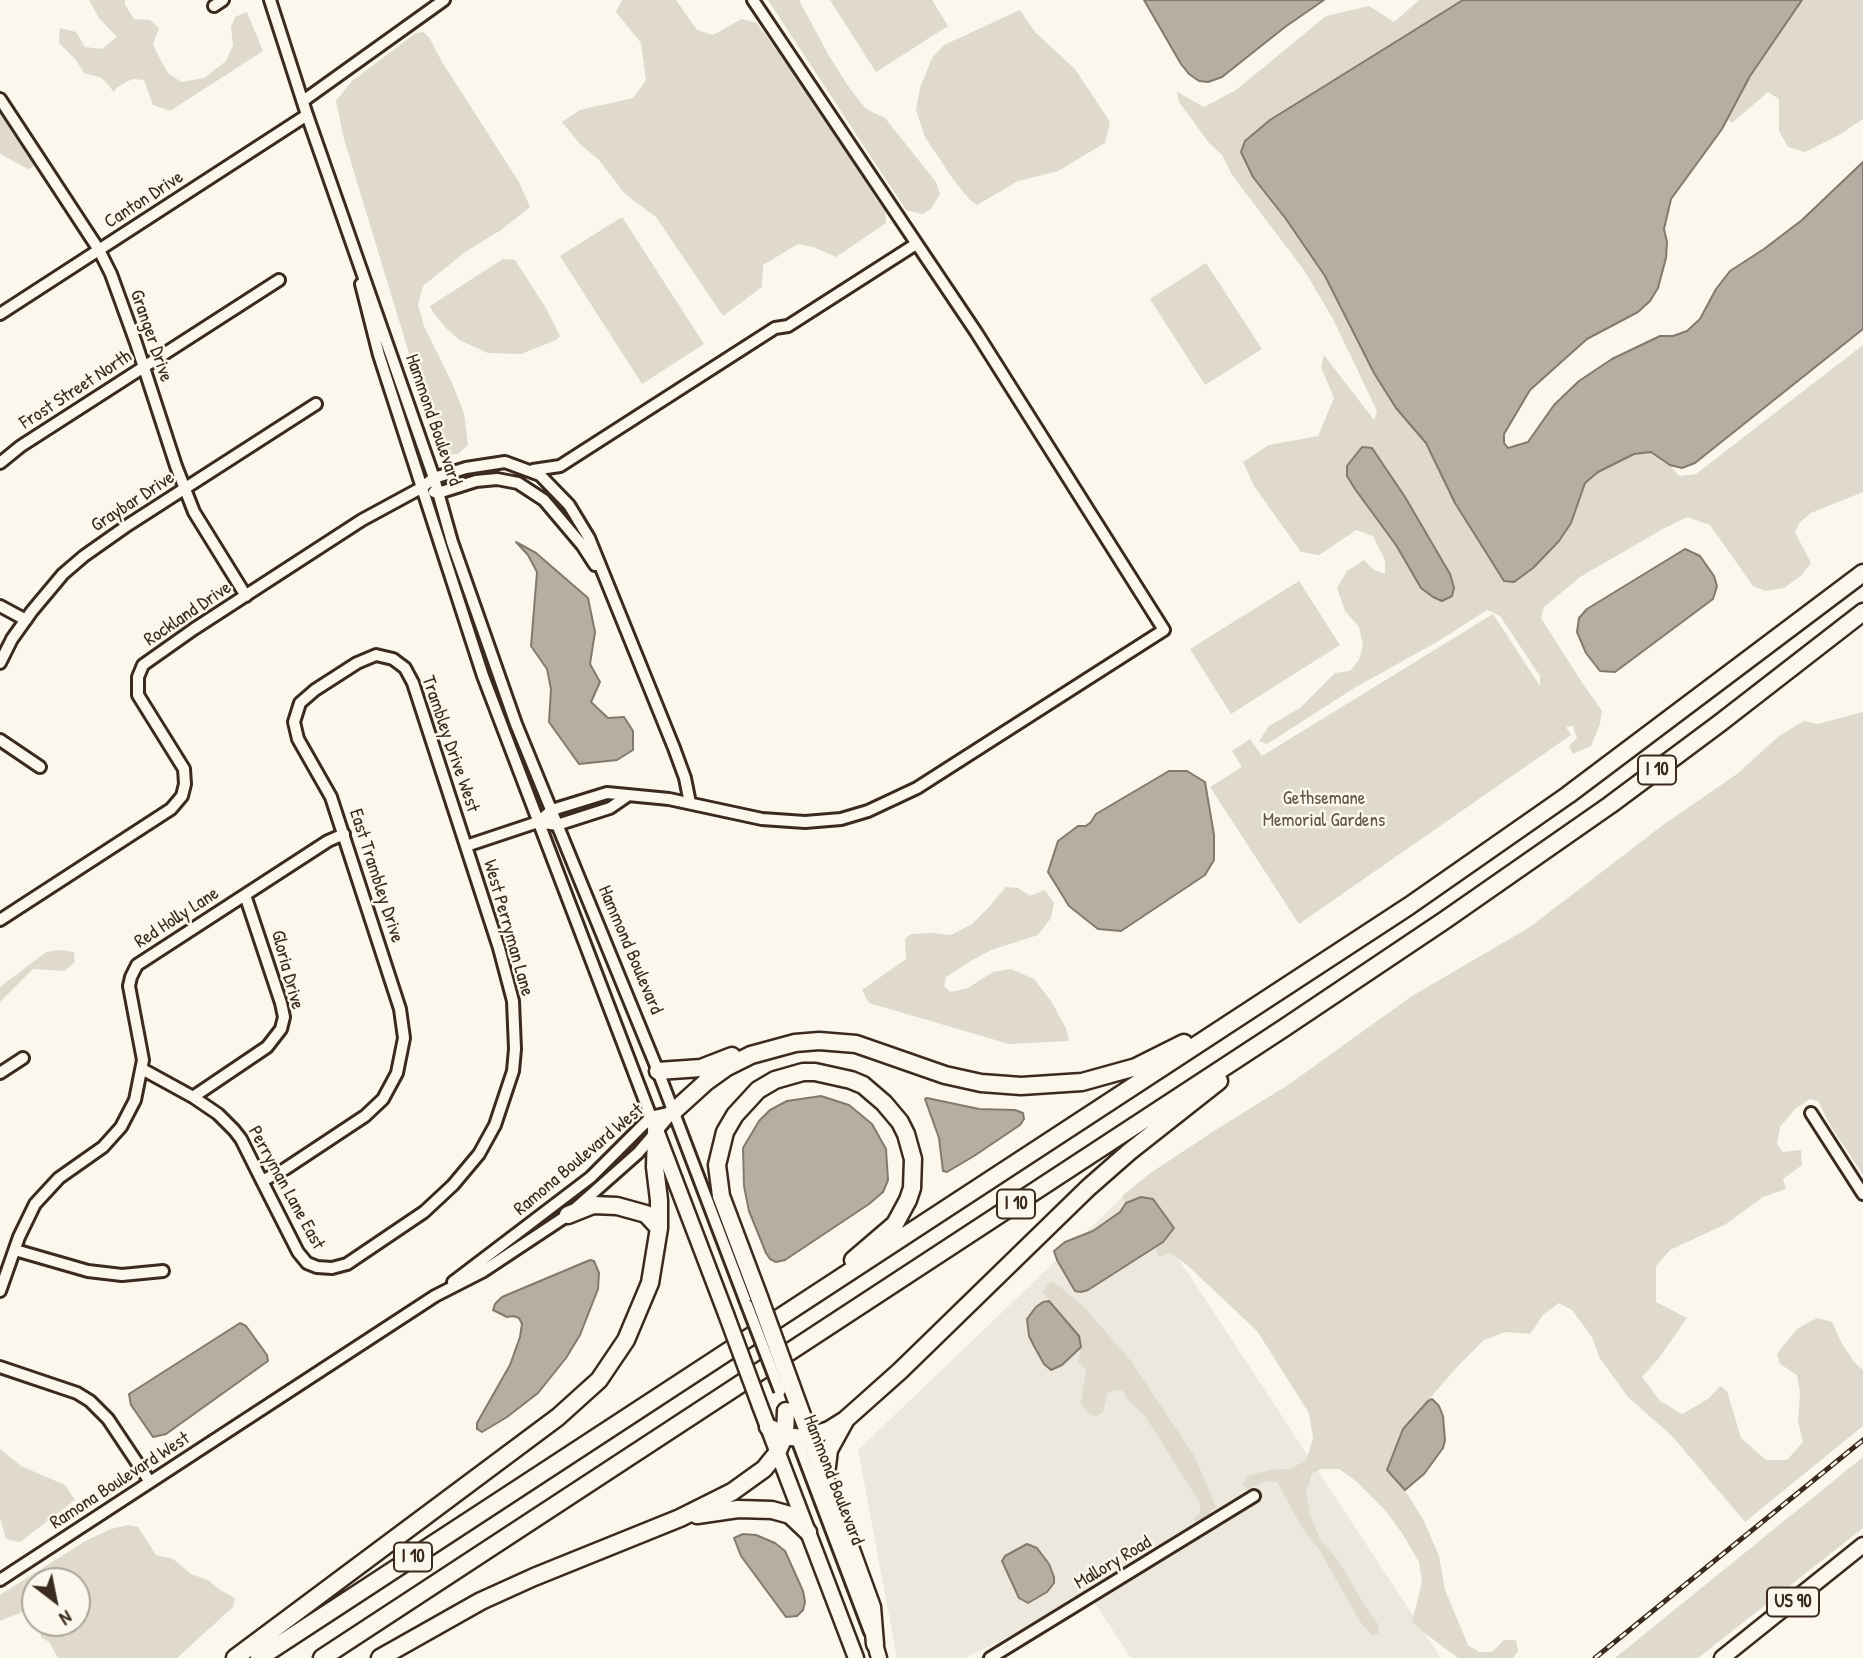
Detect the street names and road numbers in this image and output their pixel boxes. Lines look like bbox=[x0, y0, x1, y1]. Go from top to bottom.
street label: Canton Drive bbox=[100, 166, 188, 234]
street label: Granger Drive bbox=[125, 287, 177, 385]
street label: Frost Street North bbox=[16, 345, 136, 435]
street label: Hammond Boulevard bbox=[400, 351, 466, 489]
street label: Graybar Drive bbox=[87, 467, 179, 537]
street label: Rockland Drive bbox=[140, 577, 236, 651]
street label: Trambley Drive West bbox=[416, 673, 484, 815]
road number: I 10 bbox=[1638, 756, 1676, 784]
street label: East Trambley Drive bbox=[344, 806, 408, 946]
street label: West Perryman Lane bbox=[478, 857, 538, 999]
street label: Red Holly Lane bbox=[131, 882, 223, 954]
street label: Hammond Boulevard bbox=[593, 882, 667, 1018]
street label: Gloria Drive bbox=[266, 928, 308, 1012]
street label: Ramona Boulevard West bbox=[510, 1099, 648, 1221]
street label: Perryman Lane East bbox=[243, 1122, 329, 1254]
road number: I 10 bbox=[997, 1190, 1035, 1218]
street label: Hammond Boulevard bbox=[798, 1412, 868, 1548]
street label: Ramona Boulevard West bbox=[46, 1427, 194, 1535]
street label: Mallory Road bbox=[1071, 1531, 1155, 1595]
road number: I 10 bbox=[394, 1542, 432, 1572]
road number: US 90 bbox=[1767, 1588, 1819, 1616]

